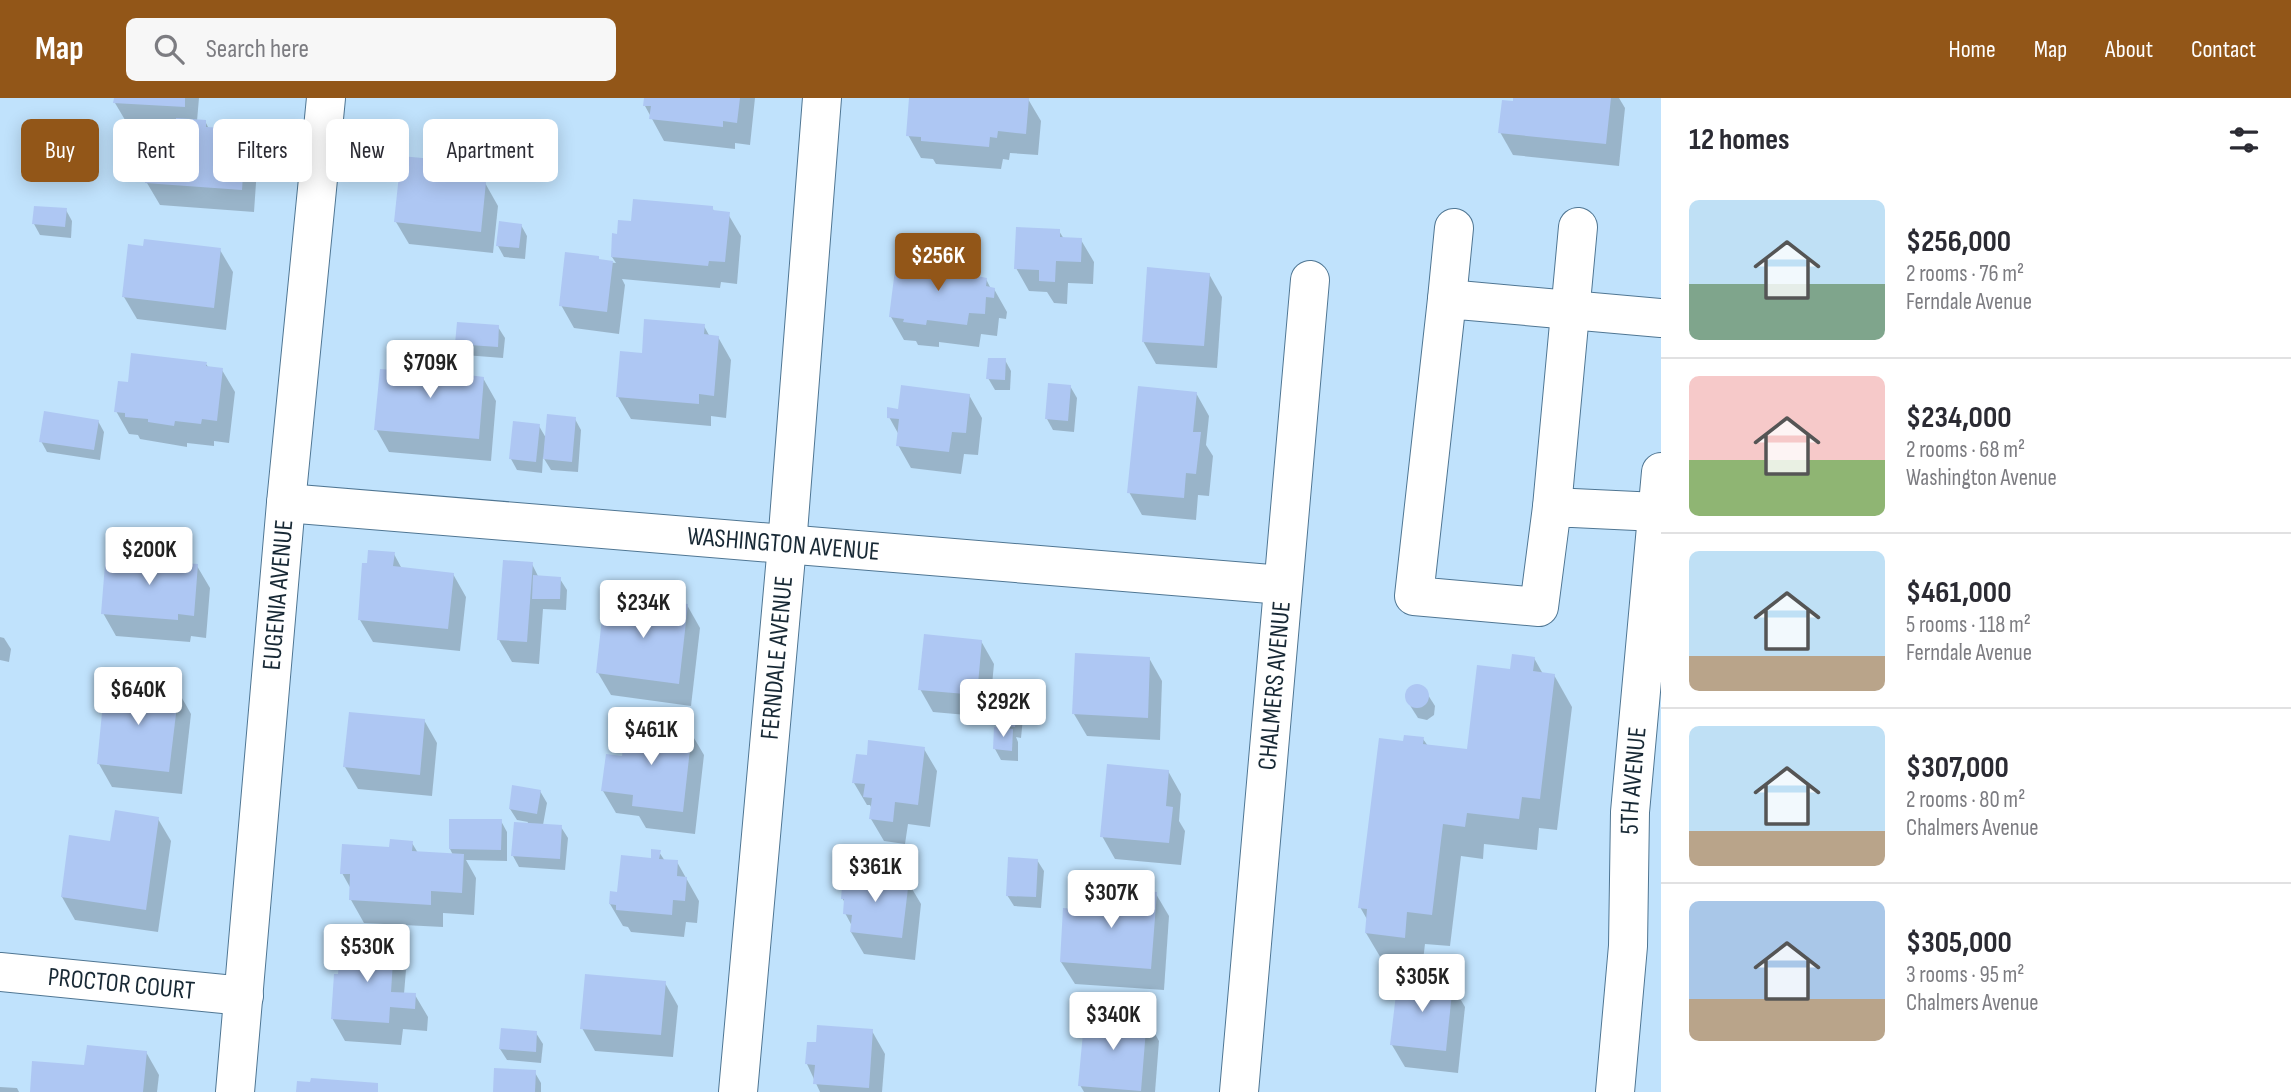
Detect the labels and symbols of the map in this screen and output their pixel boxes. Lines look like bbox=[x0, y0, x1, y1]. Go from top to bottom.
pin: $256K bbox=[889, 234, 987, 293]
pin: $709K bbox=[381, 341, 479, 400]
street label: EUGENIA AVENUE bbox=[256, 518, 300, 671]
street label: WASHINGTON AVENUE bbox=[686, 521, 881, 567]
pin: $200K bbox=[100, 528, 198, 587]
street label: FERNDALE AVENUE bbox=[754, 575, 800, 741]
pin: $234K bbox=[594, 580, 692, 640]
street label: CHALMERS AVENUE bbox=[1252, 600, 1297, 771]
pin: $640K bbox=[89, 668, 187, 727]
pin: $292K bbox=[954, 680, 1052, 739]
pin: $461K bbox=[602, 708, 700, 767]
street label: 5TH AVENUE bbox=[1614, 726, 1653, 835]
pin: $361K bbox=[826, 844, 924, 904]
pin: $307K bbox=[1062, 870, 1160, 930]
pin: $530K bbox=[318, 924, 416, 984]
pin: $305K bbox=[1373, 954, 1471, 1014]
street label: PROCTOR COURT bbox=[46, 961, 196, 1007]
pin: $340K bbox=[1064, 992, 1162, 1052]

